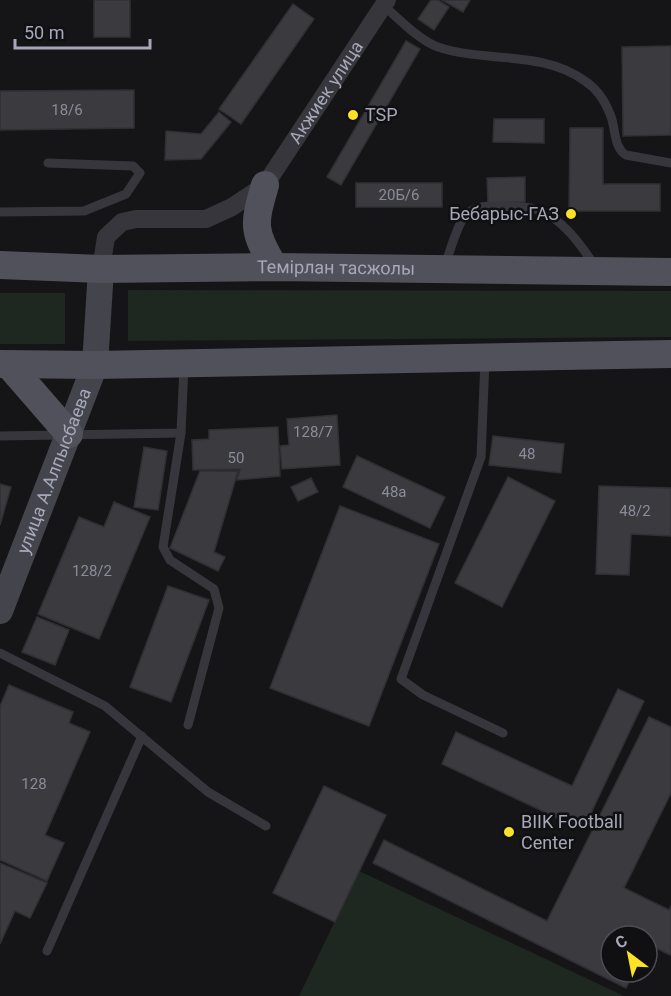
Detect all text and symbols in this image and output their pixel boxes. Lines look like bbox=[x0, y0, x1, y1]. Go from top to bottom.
scale bar bbox=[15, 12, 150, 50]
text: 50 m bbox=[24, 22, 64, 43]
street label: Акжиек улица bbox=[284, 37, 367, 147]
house number: 18/6 bbox=[51, 101, 83, 119]
place label: TSP bbox=[365, 104, 398, 125]
marker: TSP bbox=[346, 108, 360, 122]
house number: 20Б/6 bbox=[379, 186, 419, 204]
place label: Бебарыс-ГАЗ bbox=[449, 203, 559, 224]
marker: Бебарыс-ГАЗ bbox=[564, 207, 578, 221]
street label: Темірлан тасжолы bbox=[257, 256, 415, 279]
street label: улица А.Алпысбаева bbox=[12, 385, 95, 557]
house number: 128/7 bbox=[293, 423, 333, 441]
house number: 48 bbox=[519, 445, 535, 463]
house number: 50 bbox=[228, 449, 244, 467]
house number: 48а bbox=[381, 483, 407, 501]
house number: 48/2 bbox=[619, 502, 651, 520]
house number: 128/2 bbox=[72, 562, 112, 580]
house number: 128 bbox=[21, 775, 47, 793]
place label: BIIK Football Center bbox=[521, 811, 623, 853]
marker: BIIK Football Center bbox=[502, 825, 516, 839]
north arrow bbox=[599, 924, 659, 984]
text: С bbox=[612, 931, 631, 953]

